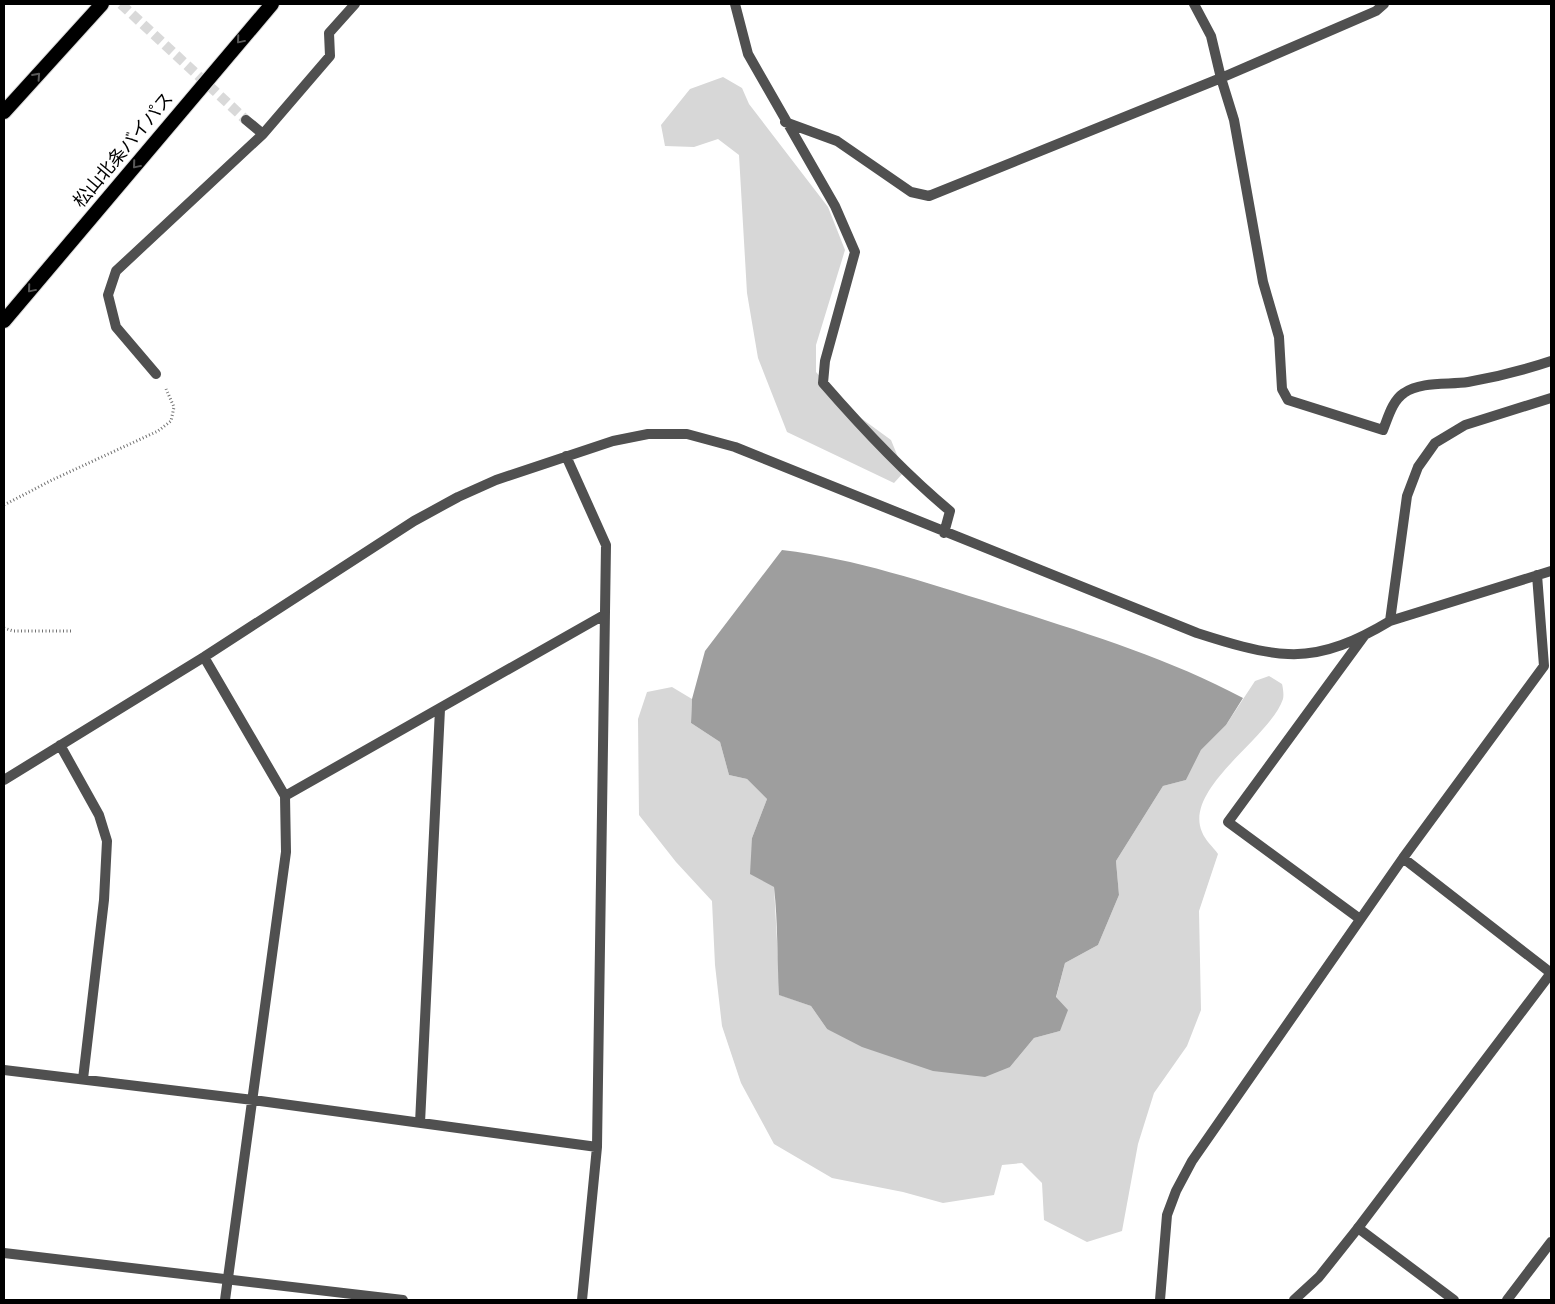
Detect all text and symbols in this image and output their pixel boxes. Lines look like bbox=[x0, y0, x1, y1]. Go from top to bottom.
one-way arrow bbox=[237, 35, 246, 44]
one-way arrow bbox=[31, 72, 40, 81]
street label: 松山北条バイパス bbox=[68, 87, 178, 212]
one-way arrow bbox=[132, 159, 141, 168]
one-way arrow bbox=[28, 283, 36, 292]

